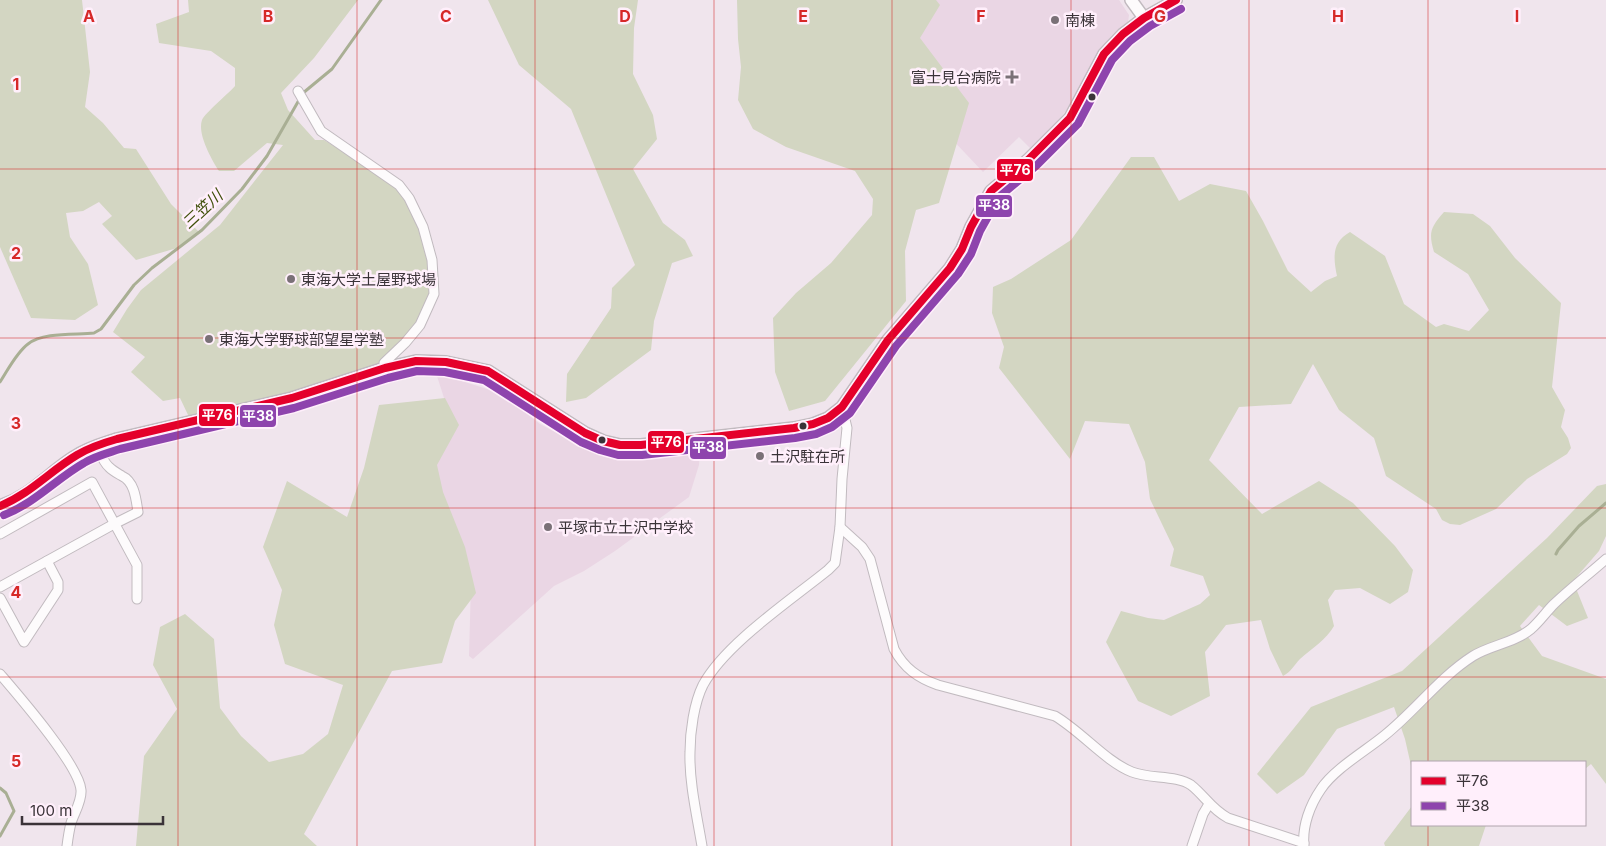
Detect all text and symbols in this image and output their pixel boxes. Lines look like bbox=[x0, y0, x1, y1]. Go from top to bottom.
text: A bbox=[83, 6, 95, 26]
text: B bbox=[263, 6, 273, 26]
text: C bbox=[440, 6, 452, 26]
text: D bbox=[619, 6, 631, 26]
text: E bbox=[798, 6, 808, 26]
text: F bbox=[976, 6, 986, 26]
text: G bbox=[1154, 6, 1166, 26]
text: H bbox=[1332, 6, 1344, 26]
text: I bbox=[1515, 6, 1519, 26]
place label: 南棟 bbox=[1065, 11, 1095, 30]
marker: 南棟 bbox=[1049, 14, 1061, 26]
place label: 富士見台病院 bbox=[911, 68, 1001, 87]
marker: 富士見台病院 bbox=[1005, 70, 1019, 84]
text: 1 bbox=[13, 74, 19, 94]
unlabelled marker bbox=[1087, 92, 1097, 102]
line badge: 平76 bbox=[996, 158, 1034, 182]
text: 平76 bbox=[999, 161, 1031, 178]
water label: 三笠川 bbox=[178, 184, 228, 233]
line badge: 平38 bbox=[975, 194, 1013, 218]
text: 平38 bbox=[978, 196, 1010, 213]
text: 2 bbox=[11, 243, 21, 263]
place label: 東海大学土屋野球場 bbox=[301, 270, 436, 289]
marker: 東海大学土屋野球場 bbox=[285, 273, 297, 285]
place label: 東海大学野球部望星学塾 bbox=[219, 330, 384, 349]
marker: 東海大学野球部望星学塾 bbox=[203, 333, 215, 345]
line badge: 平76 bbox=[198, 403, 236, 427]
line badge: 平38 bbox=[239, 404, 277, 428]
text: 平76 bbox=[201, 406, 233, 423]
text: 平38 bbox=[242, 407, 274, 424]
text: 3 bbox=[11, 413, 21, 433]
unlabelled marker bbox=[798, 421, 808, 431]
line badge: 平76 bbox=[647, 430, 685, 454]
text: 平76 bbox=[650, 433, 682, 450]
unlabelled marker bbox=[597, 435, 607, 445]
line badge: 平38 bbox=[689, 436, 727, 460]
text: 平38 bbox=[692, 438, 724, 455]
place label: 土沢駐在所 bbox=[770, 447, 845, 466]
marker: 土沢駐在所 bbox=[754, 450, 766, 462]
place label: 平塚市立土沢中学校 bbox=[558, 518, 693, 537]
marker: 平塚市立土沢中学校 bbox=[542, 521, 554, 533]
text: 4 bbox=[11, 582, 22, 602]
text: 5 bbox=[11, 751, 21, 771]
legend bbox=[1411, 761, 1586, 826]
text: 平76 bbox=[1456, 771, 1489, 790]
scale bar bbox=[22, 794, 164, 826]
text: 平38 bbox=[1456, 796, 1490, 815]
text: 100 m bbox=[30, 801, 72, 820]

